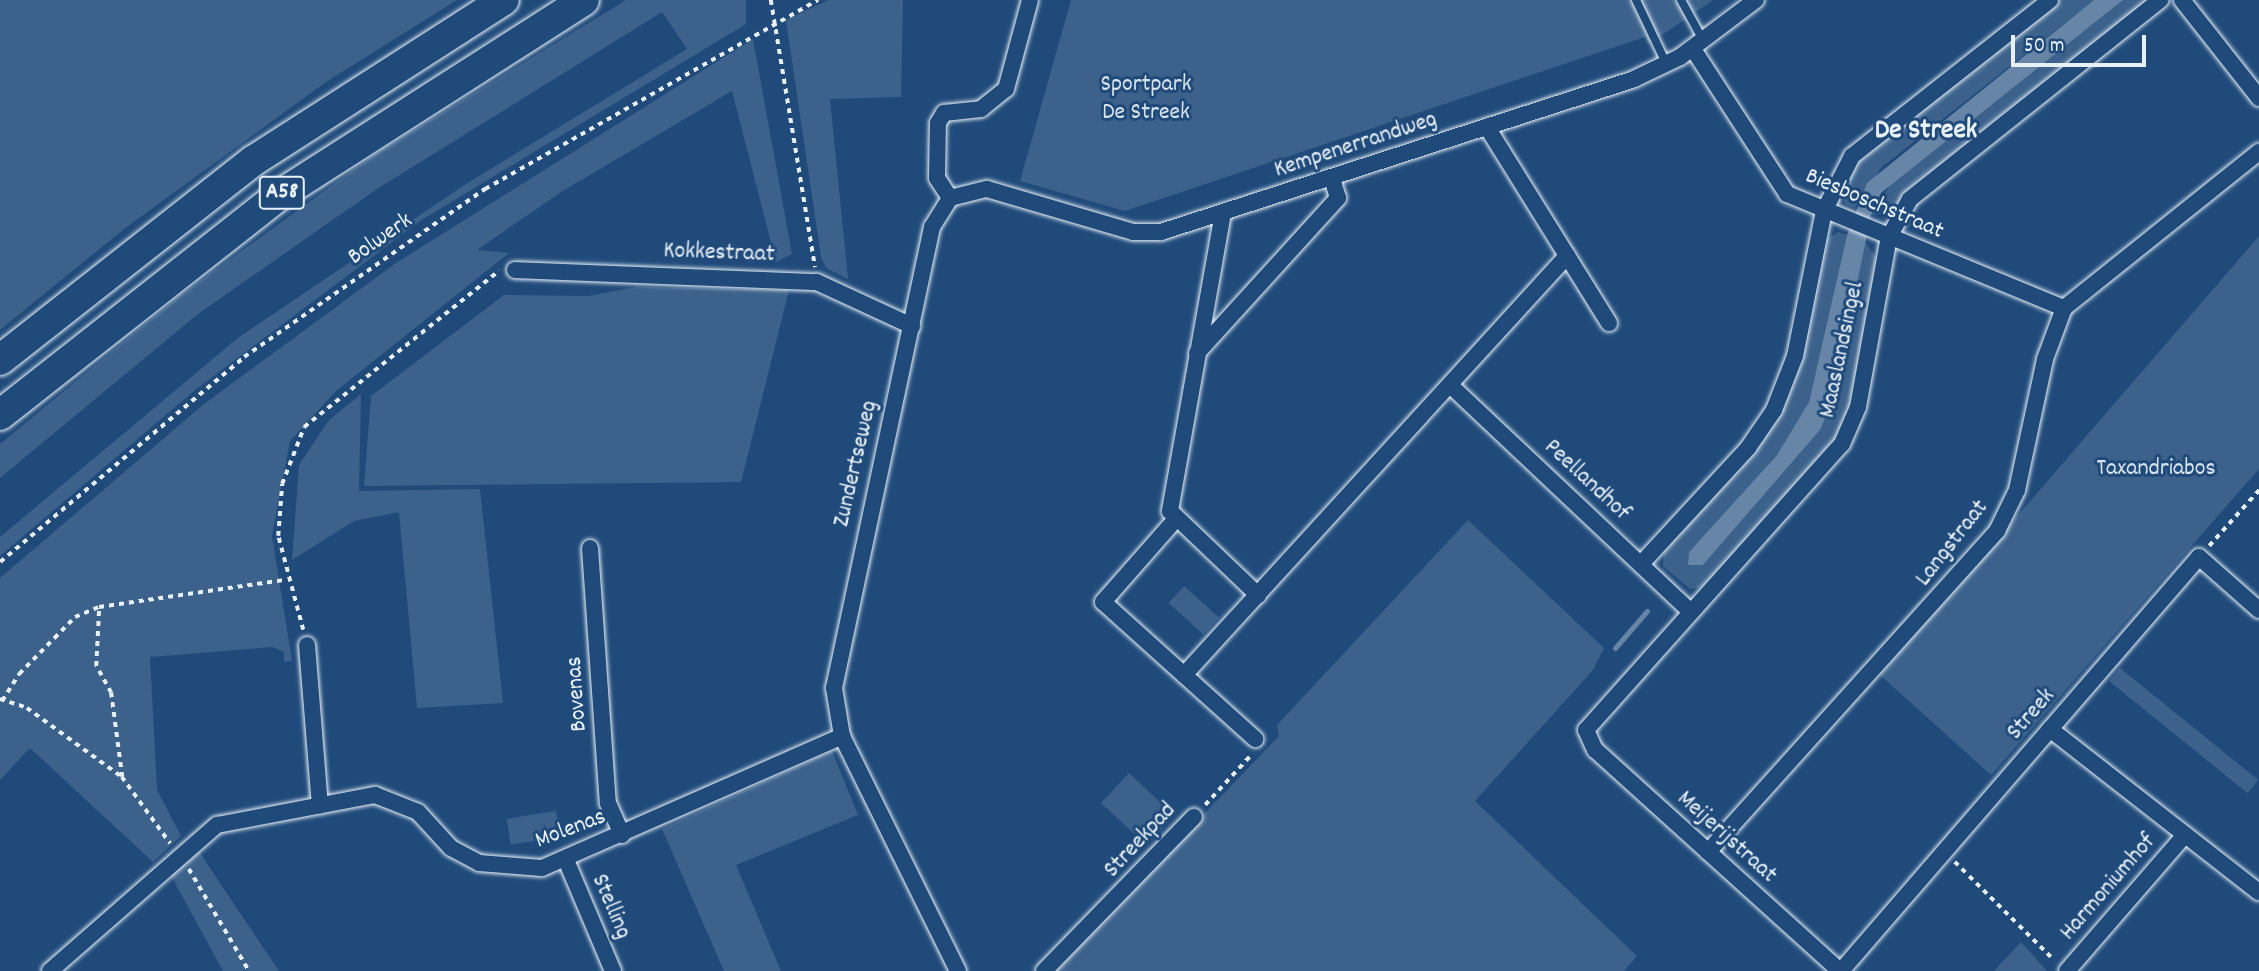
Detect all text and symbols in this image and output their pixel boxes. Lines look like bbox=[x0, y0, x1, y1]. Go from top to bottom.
scale bar bbox=[2014, 21, 2149, 65]
text: 50 m bbox=[2024, 32, 2064, 62]
park label: Sportpark De Streek bbox=[1100, 72, 1192, 128]
street label: Kempenerrandweg bbox=[1271, 106, 1441, 186]
district label: De Streek bbox=[1875, 115, 1977, 149]
street label: Biesboschstraat bbox=[1800, 163, 1948, 247]
road number: A58 bbox=[258, 174, 306, 212]
street label: Bolwerk bbox=[343, 207, 419, 273]
street label: Kokkestraat bbox=[663, 238, 775, 270]
street label: Maaslandsingel bbox=[1815, 279, 1871, 421]
street label: Zundertseweg bbox=[828, 398, 886, 530]
street label: Peellandhof bbox=[1537, 434, 1635, 528]
park label: Taxandriabos bbox=[2096, 456, 2216, 484]
street label: Langstraat bbox=[1910, 495, 1996, 593]
street label: Bovenas bbox=[561, 656, 595, 732]
street label: Streek bbox=[2002, 683, 2062, 747]
street label: Meijerijstraat bbox=[1670, 786, 1782, 890]
street label: Streekpad bbox=[1099, 797, 1183, 885]
street label: Molenas bbox=[532, 803, 610, 857]
street label: Harmoniumhof bbox=[2055, 829, 2163, 947]
street label: Stelling bbox=[584, 870, 636, 944]

